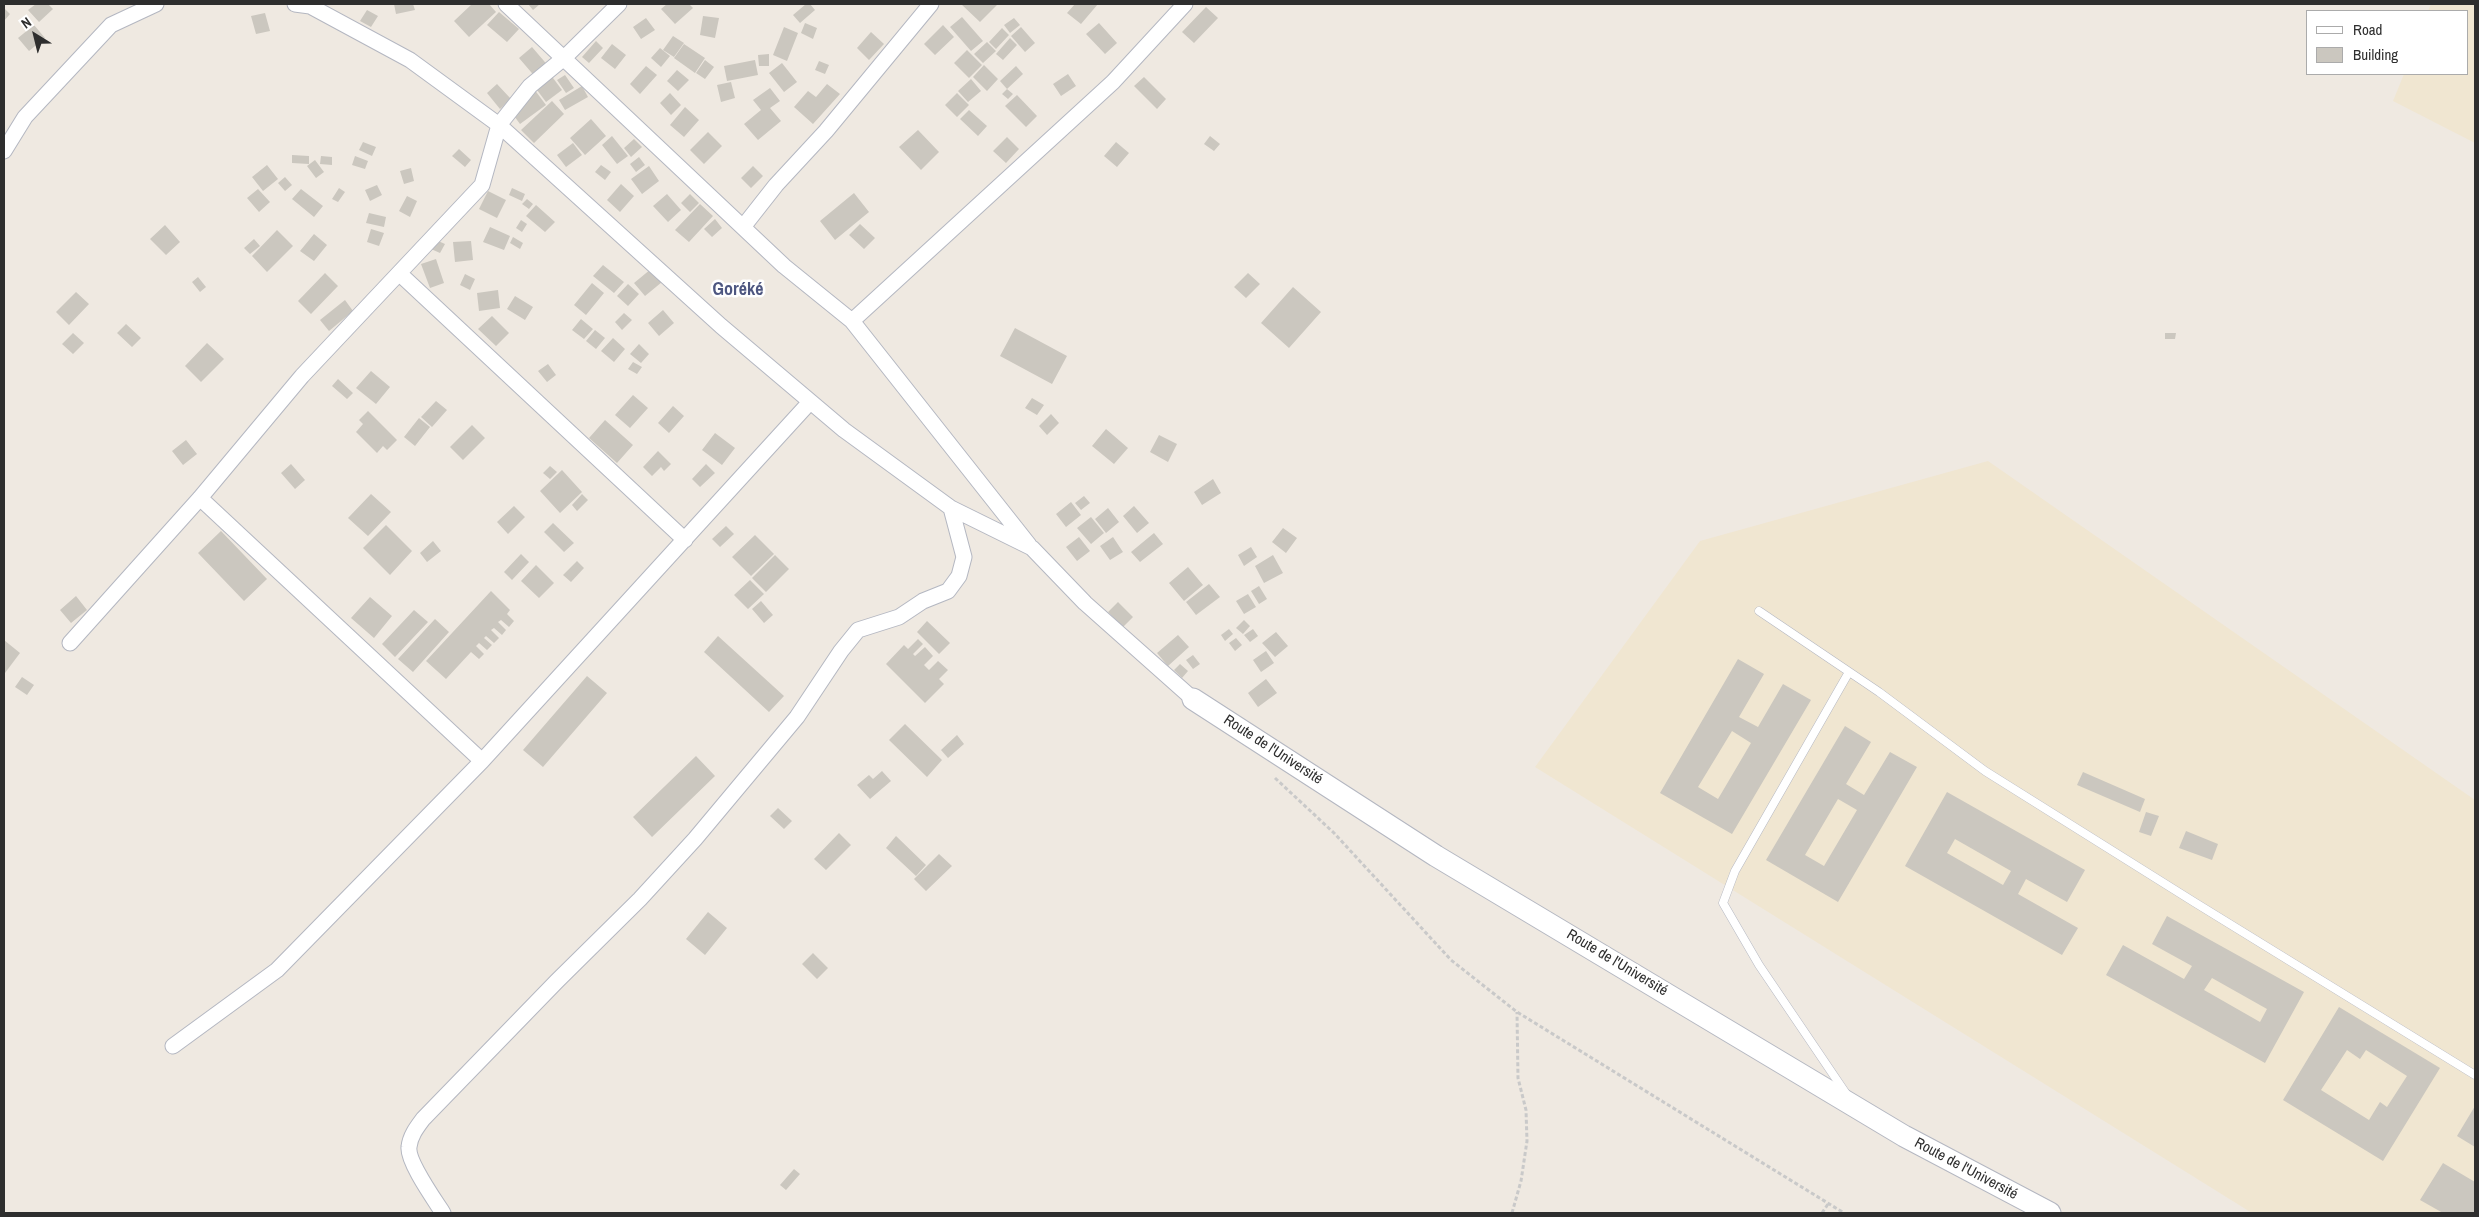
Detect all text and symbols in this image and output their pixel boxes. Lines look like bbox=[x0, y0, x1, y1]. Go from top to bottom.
north arrow bbox=[10, 10, 60, 60]
legend bbox=[2306, 10, 2469, 75]
text: N bbox=[18, 13, 35, 33]
text: Road bbox=[2353, 19, 2382, 40]
text: Building bbox=[2353, 44, 2398, 65]
district label: Goréké bbox=[713, 279, 763, 301]
street label: Route de l'Université bbox=[1220, 711, 1326, 789]
street label: Route de l'Université bbox=[1563, 926, 1671, 1000]
street label: Route de l'Université bbox=[1911, 1134, 2021, 1204]

